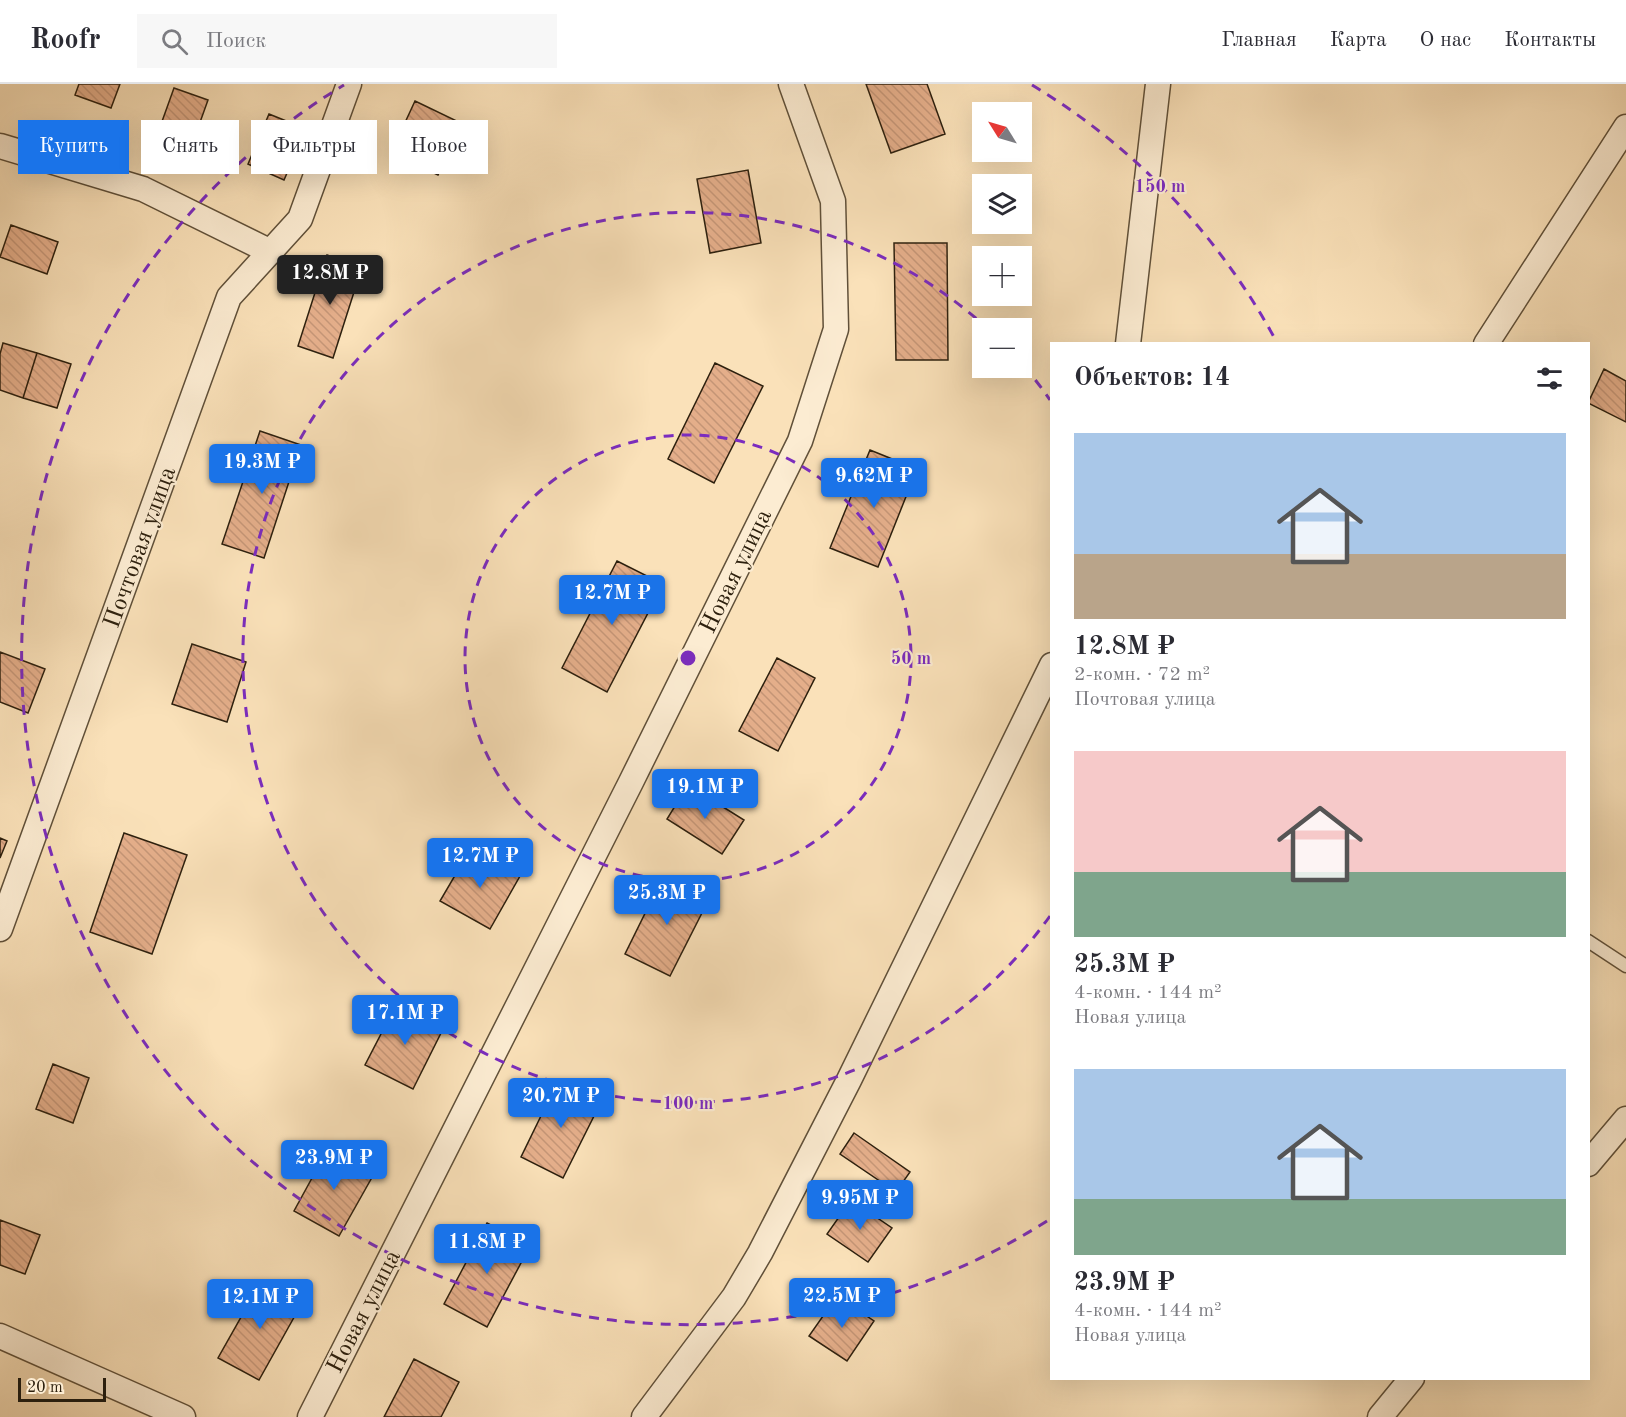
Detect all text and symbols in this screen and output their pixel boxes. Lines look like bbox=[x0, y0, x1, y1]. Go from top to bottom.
search box bbox=[137, 14, 557, 68]
icon: search bbox=[158, 25, 191, 58]
text: Roofr bbox=[30, 27, 101, 55]
text: Поиск bbox=[206, 30, 266, 52]
text: Главная bbox=[1221, 30, 1297, 51]
text: Карта bbox=[1330, 30, 1387, 51]
text: О нас bbox=[1420, 30, 1471, 51]
text: Контакты bbox=[1504, 30, 1596, 51]
north arrow bbox=[972, 102, 1032, 162]
map controls bbox=[972, 102, 1032, 378]
chip: Купить bbox=[18, 120, 129, 174]
chip: Снять bbox=[141, 120, 239, 174]
chip: Фильтры bbox=[251, 120, 377, 174]
chip: Новое bbox=[389, 120, 488, 174]
button: layers bbox=[972, 174, 1032, 234]
text: 150 m bbox=[1135, 178, 1185, 196]
button: + bbox=[972, 246, 1032, 306]
pin: 12.8M ₽ bbox=[275, 255, 385, 306]
text: 12.8M ₽ bbox=[291, 264, 369, 284]
button: − bbox=[972, 318, 1032, 378]
icon: filters bbox=[1533, 362, 1566, 395]
text: Объектов: 14 bbox=[1074, 365, 1230, 391]
pin: 19.3M ₽ bbox=[207, 444, 317, 495]
text: 19.3M ₽ bbox=[223, 453, 301, 473]
pin: 9.62M ₽ bbox=[819, 458, 929, 509]
street label: Почтовая улица bbox=[101, 464, 181, 632]
text: 9.62M ₽ bbox=[835, 467, 913, 487]
icon: home bbox=[1266, 472, 1374, 580]
street label: Новая улица bbox=[696, 506, 777, 638]
pin: 12.7M ₽ bbox=[557, 575, 667, 626]
text: 12.7M ₽ bbox=[573, 584, 651, 604]
text: 12.8M ₽ bbox=[1074, 634, 1175, 660]
centre of rings bbox=[678, 648, 698, 668]
text: 50 m bbox=[891, 650, 931, 668]
text: 2-комн. · 72 m² bbox=[1074, 665, 1210, 685]
text: Почтовая улица bbox=[1074, 690, 1216, 710]
pin: 19.1M ₽ bbox=[650, 769, 760, 820]
text: 19.1M ₽ bbox=[666, 778, 744, 798]
icon: home bbox=[1266, 790, 1374, 898]
pin: 12.7M ₽ bbox=[425, 838, 535, 889]
text: 12.7M ₽ bbox=[441, 847, 519, 867]
pin: 25.3M ₽ bbox=[612, 875, 722, 926]
text: 25.3M ₽ bbox=[628, 884, 706, 904]
text: 25.3M ₽ bbox=[1074, 952, 1175, 978]
text: 4-комн. · 144 m² bbox=[1074, 983, 1222, 1003]
pin: 17.1M ₽ bbox=[350, 995, 460, 1046]
text: 17.1M ₽ bbox=[366, 1004, 444, 1024]
text: Новая улица bbox=[1074, 1008, 1186, 1028]
pin: 20.7M ₽ bbox=[506, 1078, 616, 1129]
text: 20.7M ₽ bbox=[522, 1087, 600, 1107]
text: 100 m bbox=[663, 1095, 713, 1113]
icon: home bbox=[1266, 1108, 1374, 1216]
pin: 23.9M ₽ bbox=[279, 1140, 389, 1191]
text: 23.9M ₽ bbox=[295, 1149, 373, 1169]
pin: 9.95M ₽ bbox=[805, 1180, 915, 1231]
text: 9.95M ₽ bbox=[821, 1189, 899, 1209]
pin: 11.8M ₽ bbox=[432, 1224, 542, 1275]
text: 11.8M ₽ bbox=[448, 1233, 526, 1253]
street label: Новая улица bbox=[323, 1246, 406, 1377]
text: 23.9M ₽ bbox=[1074, 1270, 1175, 1296]
pin: 22.5M ₽ bbox=[787, 1278, 897, 1329]
pin: 12.1M ₽ bbox=[205, 1279, 315, 1330]
text: 22.5M ₽ bbox=[803, 1287, 881, 1307]
text: 12.1M ₽ bbox=[221, 1288, 299, 1308]
text: 4-комн. · 144 m² bbox=[1074, 1301, 1222, 1321]
text: Новая улица bbox=[1074, 1326, 1186, 1346]
scale bar bbox=[18, 1375, 106, 1402]
text: 20 m bbox=[27, 1380, 63, 1396]

